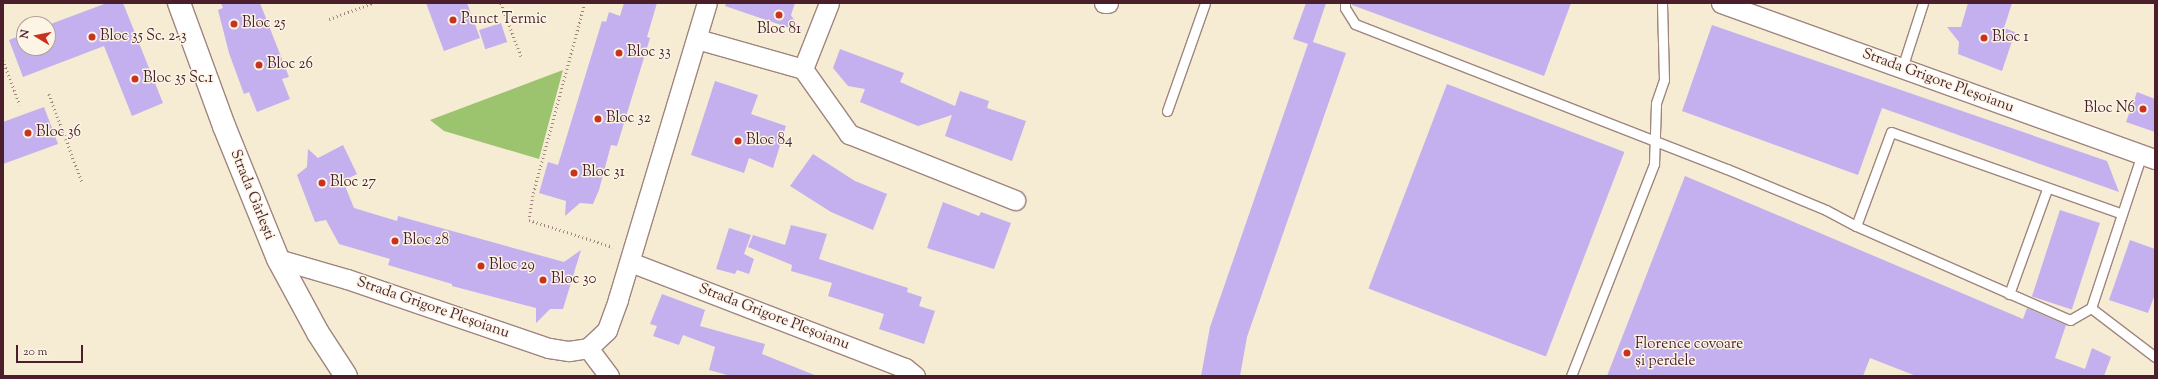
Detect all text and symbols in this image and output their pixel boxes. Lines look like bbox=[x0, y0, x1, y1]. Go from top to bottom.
marker: Bloc 81 bbox=[774, 10, 784, 20]
place label: Punct Termic bbox=[461, 11, 547, 29]
place label: Bloc 25 bbox=[242, 15, 286, 33]
marker: Punct Termic bbox=[448, 15, 458, 25]
north arrow bbox=[16, 16, 56, 56]
marker: Bloc 25 bbox=[229, 19, 239, 29]
place label: Bloc 81 bbox=[757, 21, 801, 39]
text: N bbox=[17, 28, 34, 40]
place label: Bloc 35 Sc. 2-3 bbox=[100, 28, 186, 46]
place label: Bloc 1 bbox=[1992, 29, 2029, 47]
marker: Bloc 35 Sc. 2-3 bbox=[87, 32, 97, 42]
marker: Bloc 1 bbox=[1979, 33, 1989, 43]
place label: Bloc 33 bbox=[627, 44, 671, 62]
street label: Strada Grigore Pleșoianu bbox=[1860, 45, 2016, 117]
marker: Bloc 33 bbox=[614, 48, 624, 58]
place label: Bloc 26 bbox=[267, 56, 313, 74]
marker: Bloc 26 bbox=[254, 60, 264, 70]
place label: Bloc 35 Sc.1 bbox=[143, 70, 213, 88]
marker: Bloc 35 Sc.1 bbox=[130, 74, 140, 84]
place label: Bloc N6 bbox=[2084, 100, 2135, 118]
marker: Bloc N6 bbox=[2138, 104, 2148, 114]
place label: Bloc 32 bbox=[606, 110, 651, 128]
marker: Bloc 32 bbox=[593, 114, 603, 124]
place label: Bloc 36 bbox=[36, 124, 81, 142]
marker: Bloc 36 bbox=[23, 128, 33, 138]
place label: Bloc 84 bbox=[746, 132, 792, 150]
marker: Bloc 84 bbox=[733, 136, 743, 146]
street label: Strada Gârlești bbox=[226, 147, 278, 243]
place label: Bloc 31 bbox=[582, 164, 625, 182]
marker: Bloc 31 bbox=[569, 168, 579, 178]
place label: Bloc 27 bbox=[330, 174, 376, 192]
marker: Bloc 27 bbox=[317, 178, 327, 188]
place label: Bloc 28 bbox=[403, 232, 449, 250]
marker: Bloc 28 bbox=[390, 236, 400, 246]
place label: Bloc 29 bbox=[489, 257, 535, 275]
marker: Bloc 29 bbox=[476, 261, 486, 271]
place label: Bloc 30 bbox=[551, 271, 596, 289]
street label: Strada Grigore Pleșoianu bbox=[354, 273, 512, 343]
marker: Bloc 30 bbox=[538, 275, 548, 285]
street label: Strada Grigore Pleșoianu bbox=[696, 280, 852, 354]
place label: Florence covoare și perdele bbox=[1635, 335, 1743, 370]
scale bar bbox=[18, 337, 85, 363]
text: 20 m bbox=[23, 343, 47, 361]
marker: Florence covoare și perdele bbox=[1622, 348, 1632, 358]

